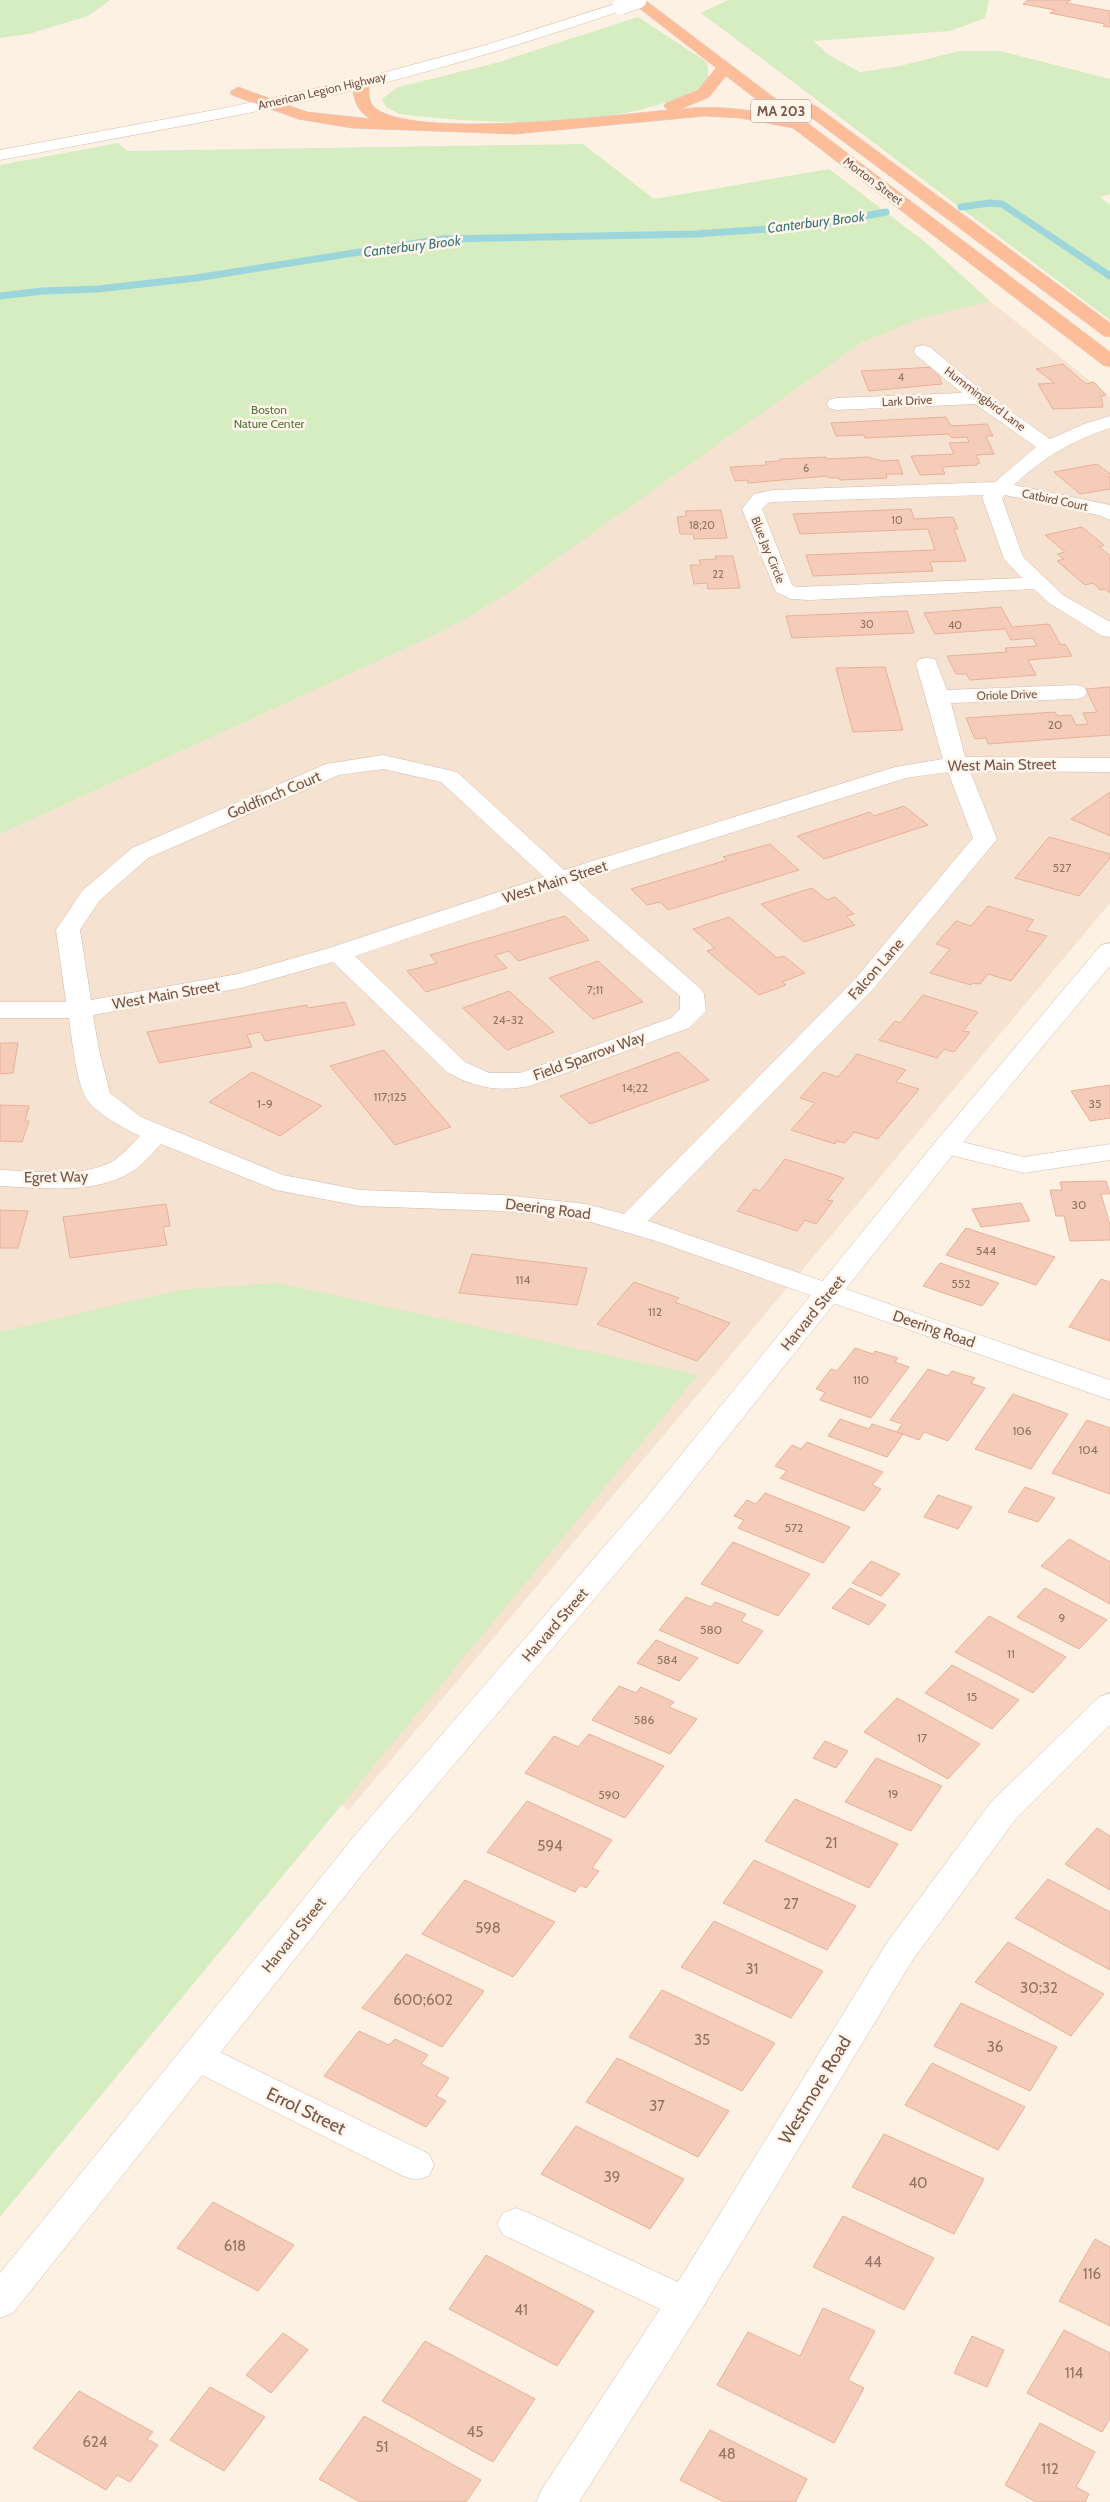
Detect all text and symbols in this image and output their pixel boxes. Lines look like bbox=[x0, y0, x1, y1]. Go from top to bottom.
street label: American Legion Highway bbox=[256, 68, 388, 113]
road number: MA 203 bbox=[751, 100, 811, 122]
street label: Morton Street bbox=[840, 153, 906, 208]
water label: Canterbury Brook bbox=[766, 207, 867, 237]
water label: Canterbury Brook bbox=[362, 231, 463, 261]
street label: Hummingbird Lane bbox=[942, 363, 1029, 434]
house number: 4 bbox=[898, 370, 905, 384]
street label: Lark Drive bbox=[881, 392, 933, 409]
park label: Boston Nature Center bbox=[234, 402, 305, 431]
house number: 6 bbox=[803, 461, 809, 475]
street label: Catbird Court bbox=[1021, 485, 1090, 514]
house number: 10 bbox=[891, 513, 903, 527]
street label: Blue Jay Circle bbox=[748, 514, 789, 585]
house number: 18;20 bbox=[689, 518, 715, 532]
house number: 22 bbox=[712, 567, 724, 581]
house number: 30 bbox=[860, 617, 874, 631]
house number: 40 bbox=[948, 618, 962, 632]
street label: Oriole Drive bbox=[976, 686, 1038, 703]
house number: 20 bbox=[1048, 717, 1062, 732]
street label: West Main Street bbox=[947, 755, 1057, 775]
street label: Goldfinch Court bbox=[225, 767, 323, 823]
street label: West Main Street bbox=[501, 857, 609, 907]
house number: 527 bbox=[1053, 860, 1071, 875]
street label: Falcon Lane bbox=[845, 934, 908, 1003]
street label: West Main Street bbox=[111, 977, 221, 1013]
house number: 7;11 bbox=[587, 982, 603, 997]
house number: 24-32 bbox=[493, 1012, 523, 1027]
street label: Field Sparrow Way bbox=[531, 1027, 648, 1085]
house number: 14;22 bbox=[622, 1080, 648, 1095]
house number: 117;125 bbox=[373, 1089, 407, 1104]
house number: 1-9 bbox=[257, 1096, 273, 1111]
house number: 35 bbox=[1089, 1096, 1101, 1111]
street label: Egret Way bbox=[24, 1167, 89, 1187]
street label: Deering Road bbox=[504, 1195, 592, 1223]
house number: 30 bbox=[1072, 1197, 1086, 1212]
house number: 544 bbox=[976, 1243, 996, 1258]
house number: 114 bbox=[516, 1272, 530, 1287]
street label: Harvard Street bbox=[777, 1272, 849, 1354]
house number: 552 bbox=[951, 1276, 971, 1291]
house number: 112 bbox=[648, 1304, 662, 1319]
street label: Deering Road bbox=[890, 1307, 978, 1351]
house number: 110 bbox=[853, 1372, 869, 1387]
house number: 106 bbox=[1012, 1423, 1032, 1438]
house number: 104 bbox=[1078, 1442, 1098, 1457]
house number: 572 bbox=[785, 1520, 803, 1535]
street label: Harvard Street bbox=[518, 1585, 592, 1665]
house number: 9 bbox=[1059, 1610, 1066, 1625]
house number: 580 bbox=[700, 1622, 722, 1637]
house number: 11 bbox=[1007, 1646, 1015, 1661]
house number: 584 bbox=[657, 1652, 677, 1667]
house number: 15 bbox=[967, 1689, 977, 1704]
house number: 586 bbox=[634, 1712, 654, 1727]
house number: 17 bbox=[917, 1730, 927, 1745]
house number: 19 bbox=[888, 1786, 899, 1801]
house number: 590 bbox=[598, 1787, 620, 1802]
house number: 21 bbox=[825, 1834, 837, 1852]
house number: 594 bbox=[537, 1837, 563, 1855]
street label: Harvard Street bbox=[258, 1894, 330, 1976]
house number: 27 bbox=[783, 1895, 799, 1913]
house number: 598 bbox=[475, 1919, 501, 1937]
house number: 31 bbox=[745, 1960, 759, 1978]
house number: 30;32 bbox=[1020, 1979, 1058, 1997]
house number: 600;602 bbox=[393, 1991, 453, 2009]
house number: 35 bbox=[694, 2031, 710, 2049]
street label: Westmore Road bbox=[774, 2032, 856, 2148]
house number: 36 bbox=[987, 2038, 1003, 2056]
street label: Errol Street bbox=[263, 2082, 349, 2140]
house number: 37 bbox=[649, 2097, 665, 2115]
house number: 39 bbox=[604, 2168, 620, 2186]
house number: 40 bbox=[908, 2174, 928, 2192]
house number: 618 bbox=[224, 2237, 246, 2255]
house number: 44 bbox=[864, 2253, 882, 2271]
house number: 116 bbox=[1083, 2265, 1101, 2283]
house number: 41 bbox=[514, 2301, 528, 2319]
house number: 114 bbox=[1065, 2364, 1084, 2382]
house number: 45 bbox=[467, 2423, 483, 2441]
house number: 624 bbox=[82, 2433, 108, 2451]
house number: 51 bbox=[375, 2438, 389, 2456]
house number: 48 bbox=[718, 2445, 736, 2463]
house number: 112 bbox=[1041, 2460, 1059, 2478]

